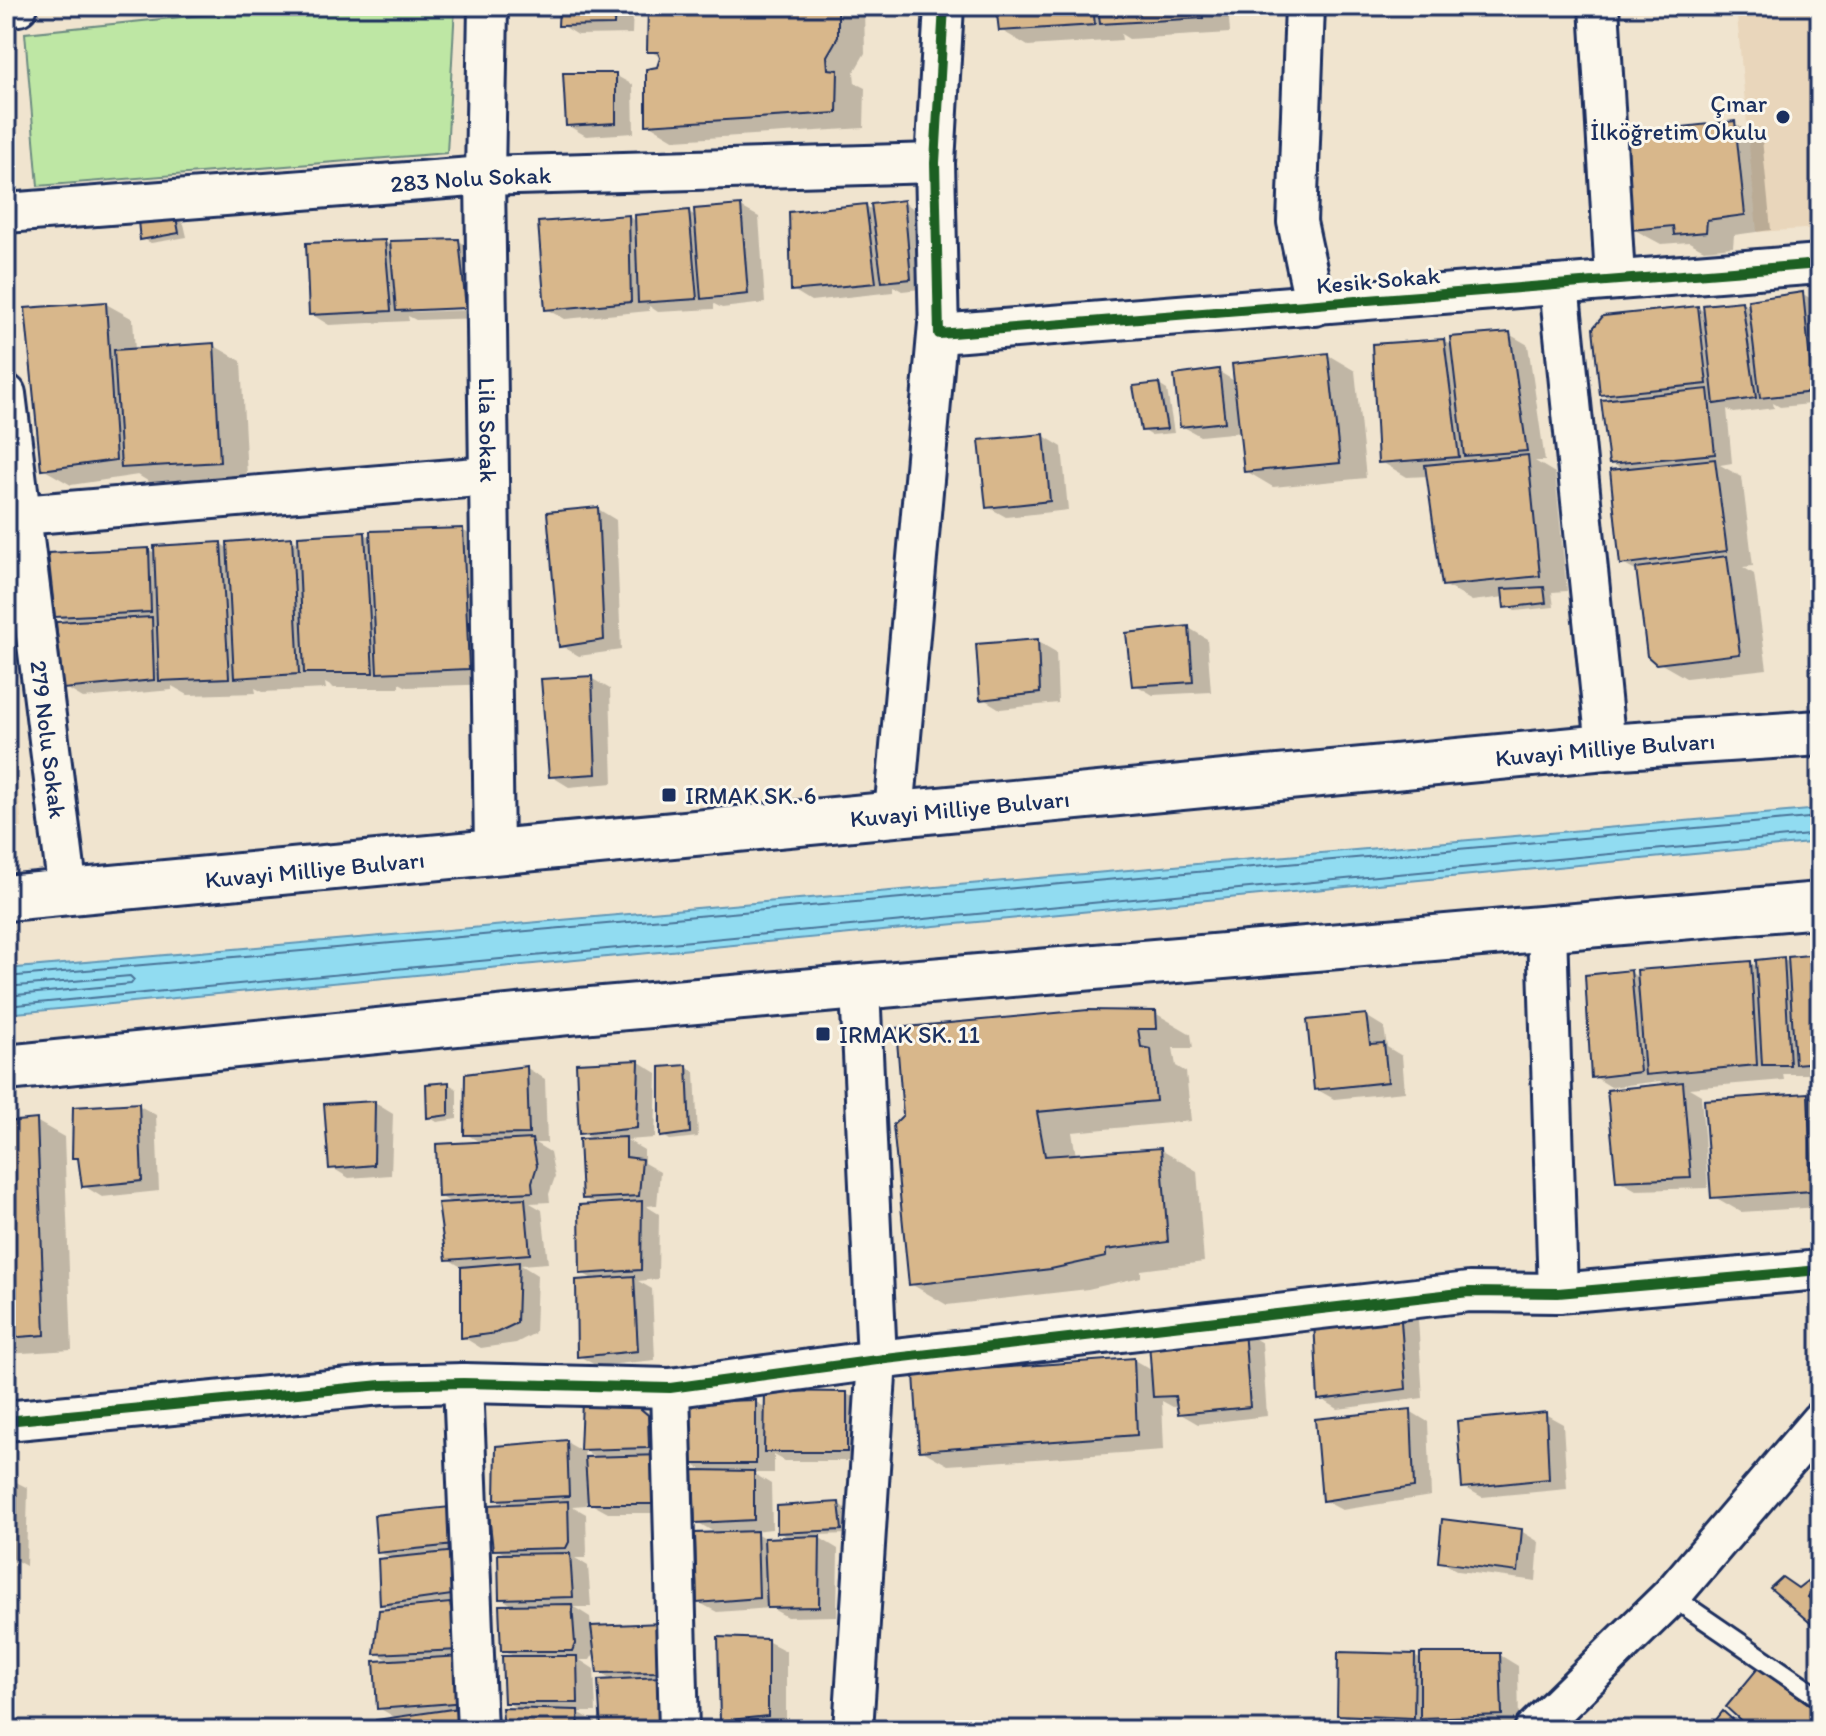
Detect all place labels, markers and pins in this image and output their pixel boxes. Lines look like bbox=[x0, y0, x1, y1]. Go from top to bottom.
place label: Çınar İlköğretim Okulu bbox=[1590, 89, 1767, 146]
marker: Çınar İlköğretim Okulu bbox=[1774, 108, 1792, 126]
place label: IRMAK SK. 6 bbox=[685, 781, 816, 810]
marker: IRMAK SK. 6 bbox=[660, 786, 678, 804]
place label: IRMAK SK. 11 bbox=[839, 1020, 980, 1049]
marker: IRMAK SK. 11 bbox=[814, 1025, 832, 1043]

